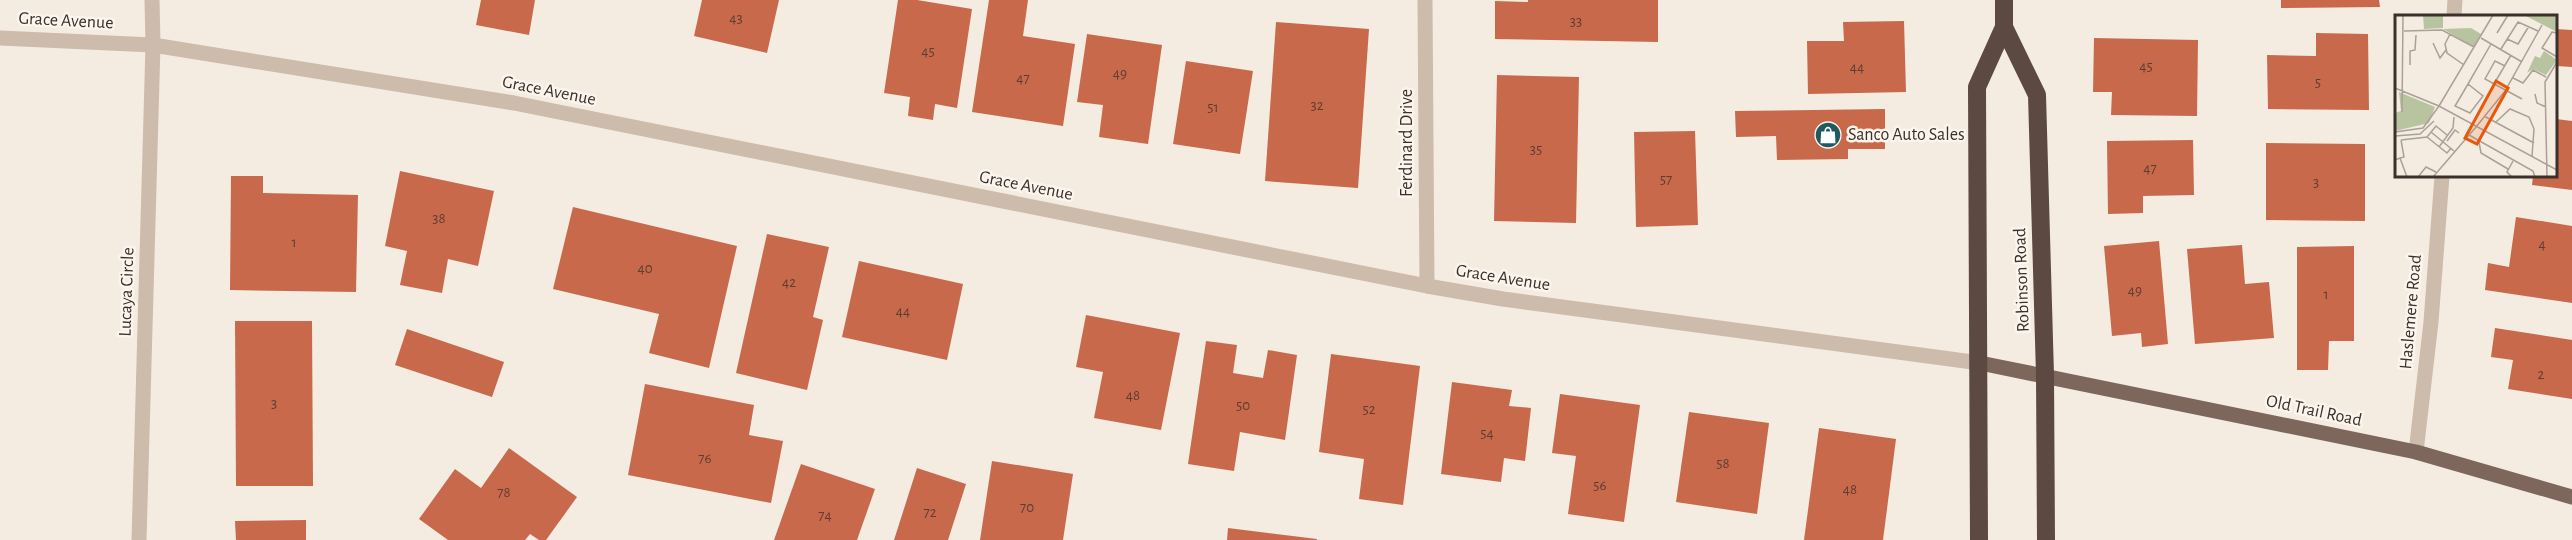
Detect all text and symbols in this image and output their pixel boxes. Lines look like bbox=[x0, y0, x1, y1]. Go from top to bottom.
street label: Grace Avenue bbox=[18, 10, 114, 32]
house number: 43 bbox=[729, 11, 743, 26]
house number: 33 bbox=[1570, 14, 1582, 29]
inset map bbox=[2395, 15, 2557, 177]
house number: 45 bbox=[921, 44, 935, 59]
house number: 45 bbox=[2139, 59, 2153, 74]
house number: 44 bbox=[1850, 60, 1864, 75]
house number: 49 bbox=[1113, 66, 1127, 81]
house number: 47 bbox=[1016, 71, 1030, 86]
street label: Grace Avenue bbox=[501, 73, 597, 109]
house number: 5 bbox=[2315, 75, 2321, 90]
street label: Ferdinard Drive bbox=[1398, 89, 1416, 197]
house number: 32 bbox=[1310, 98, 1324, 113]
house number: 51 bbox=[1207, 100, 1219, 115]
shop icon: Sanco Auto Sales bbox=[1813, 120, 1843, 150]
place label: Sanco Auto Sales bbox=[1848, 126, 1965, 144]
house number: 35 bbox=[1530, 142, 1542, 157]
house number: 47 bbox=[2143, 161, 2157, 176]
street label: Grace Avenue bbox=[978, 168, 1074, 204]
house number: 57 bbox=[1660, 172, 1672, 187]
house number: 3 bbox=[2313, 175, 2319, 190]
house number: 38 bbox=[432, 211, 446, 226]
street label: Robinson Road bbox=[2011, 227, 2033, 333]
house number: 1 bbox=[291, 235, 297, 250]
house number: 4 bbox=[2538, 237, 2546, 252]
street label: Lucaya Circle bbox=[116, 247, 138, 337]
street label: Haslemere Road bbox=[2397, 254, 2425, 370]
house number: 40 bbox=[637, 261, 653, 276]
street label: Grace Avenue bbox=[1455, 262, 1551, 294]
house number: 42 bbox=[782, 275, 796, 290]
house number: 49 bbox=[2128, 283, 2142, 298]
house number: 1 bbox=[2323, 287, 2329, 302]
house number: 44 bbox=[896, 304, 910, 319]
house number: 2 bbox=[2538, 367, 2545, 382]
house number: 48 bbox=[1126, 388, 1140, 403]
street label: Old Trail Road bbox=[2265, 392, 2363, 430]
house number: 3 bbox=[271, 396, 277, 411]
house number: 50 bbox=[1236, 398, 1250, 413]
house number: 52 bbox=[1362, 402, 1376, 417]
house number: 54 bbox=[1480, 426, 1494, 441]
house number: 76 bbox=[698, 451, 712, 466]
house number: 58 bbox=[1716, 456, 1730, 471]
house number: 56 bbox=[1593, 478, 1607, 493]
house number: 48 bbox=[1843, 482, 1857, 497]
house number: 78 bbox=[497, 485, 511, 500]
house number: 70 bbox=[1020, 500, 1034, 515]
house number: 72 bbox=[923, 505, 937, 520]
house number: 74 bbox=[818, 508, 832, 523]

